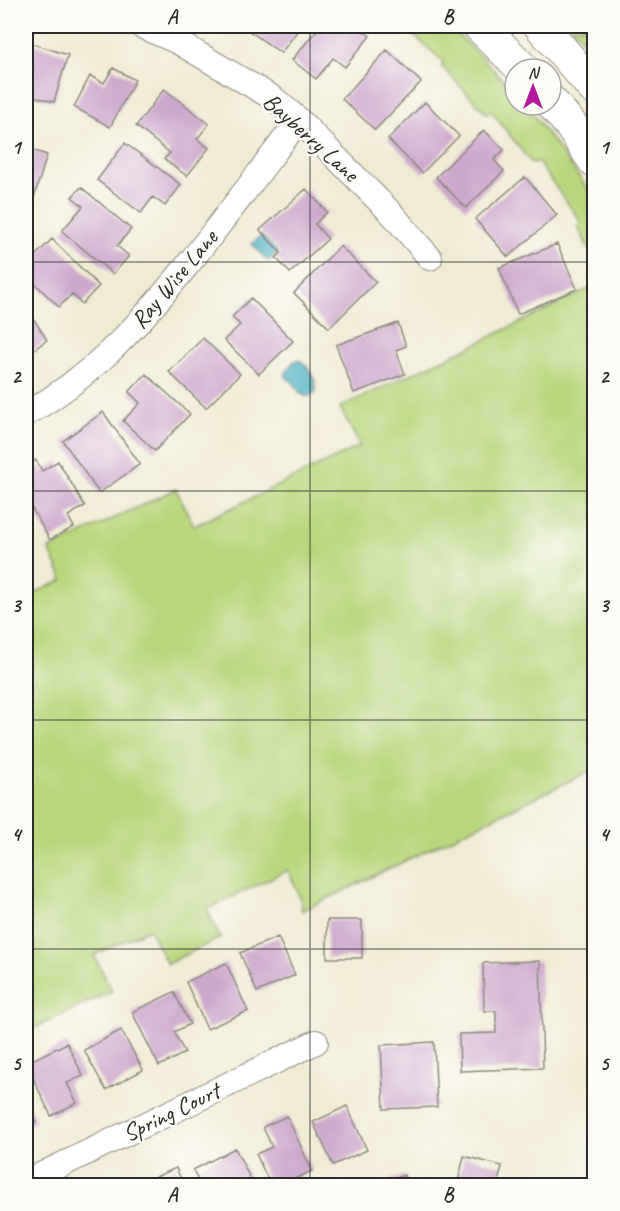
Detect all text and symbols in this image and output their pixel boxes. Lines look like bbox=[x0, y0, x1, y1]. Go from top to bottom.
text: A bbox=[167, 4, 179, 29]
text: B bbox=[443, 4, 455, 29]
north arrow bbox=[503, 57, 563, 117]
text: N bbox=[528, 63, 541, 83]
street label: Bayberry Lane bbox=[257, 86, 367, 189]
text: 1 bbox=[12, 135, 23, 160]
text: 1 bbox=[600, 135, 611, 160]
street label: Ray Wise Lane bbox=[124, 222, 225, 334]
text: 2 bbox=[12, 364, 23, 389]
text: 2 bbox=[600, 364, 611, 389]
text: 3 bbox=[12, 593, 23, 618]
text: 3 bbox=[600, 593, 611, 618]
text: 4 bbox=[12, 822, 24, 847]
text: 4 bbox=[600, 822, 612, 847]
text: 5 bbox=[12, 1051, 23, 1076]
text: 5 bbox=[600, 1051, 611, 1076]
street label: Spring Court bbox=[118, 1074, 227, 1148]
text: A bbox=[167, 1182, 179, 1207]
text: B bbox=[443, 1182, 455, 1207]

